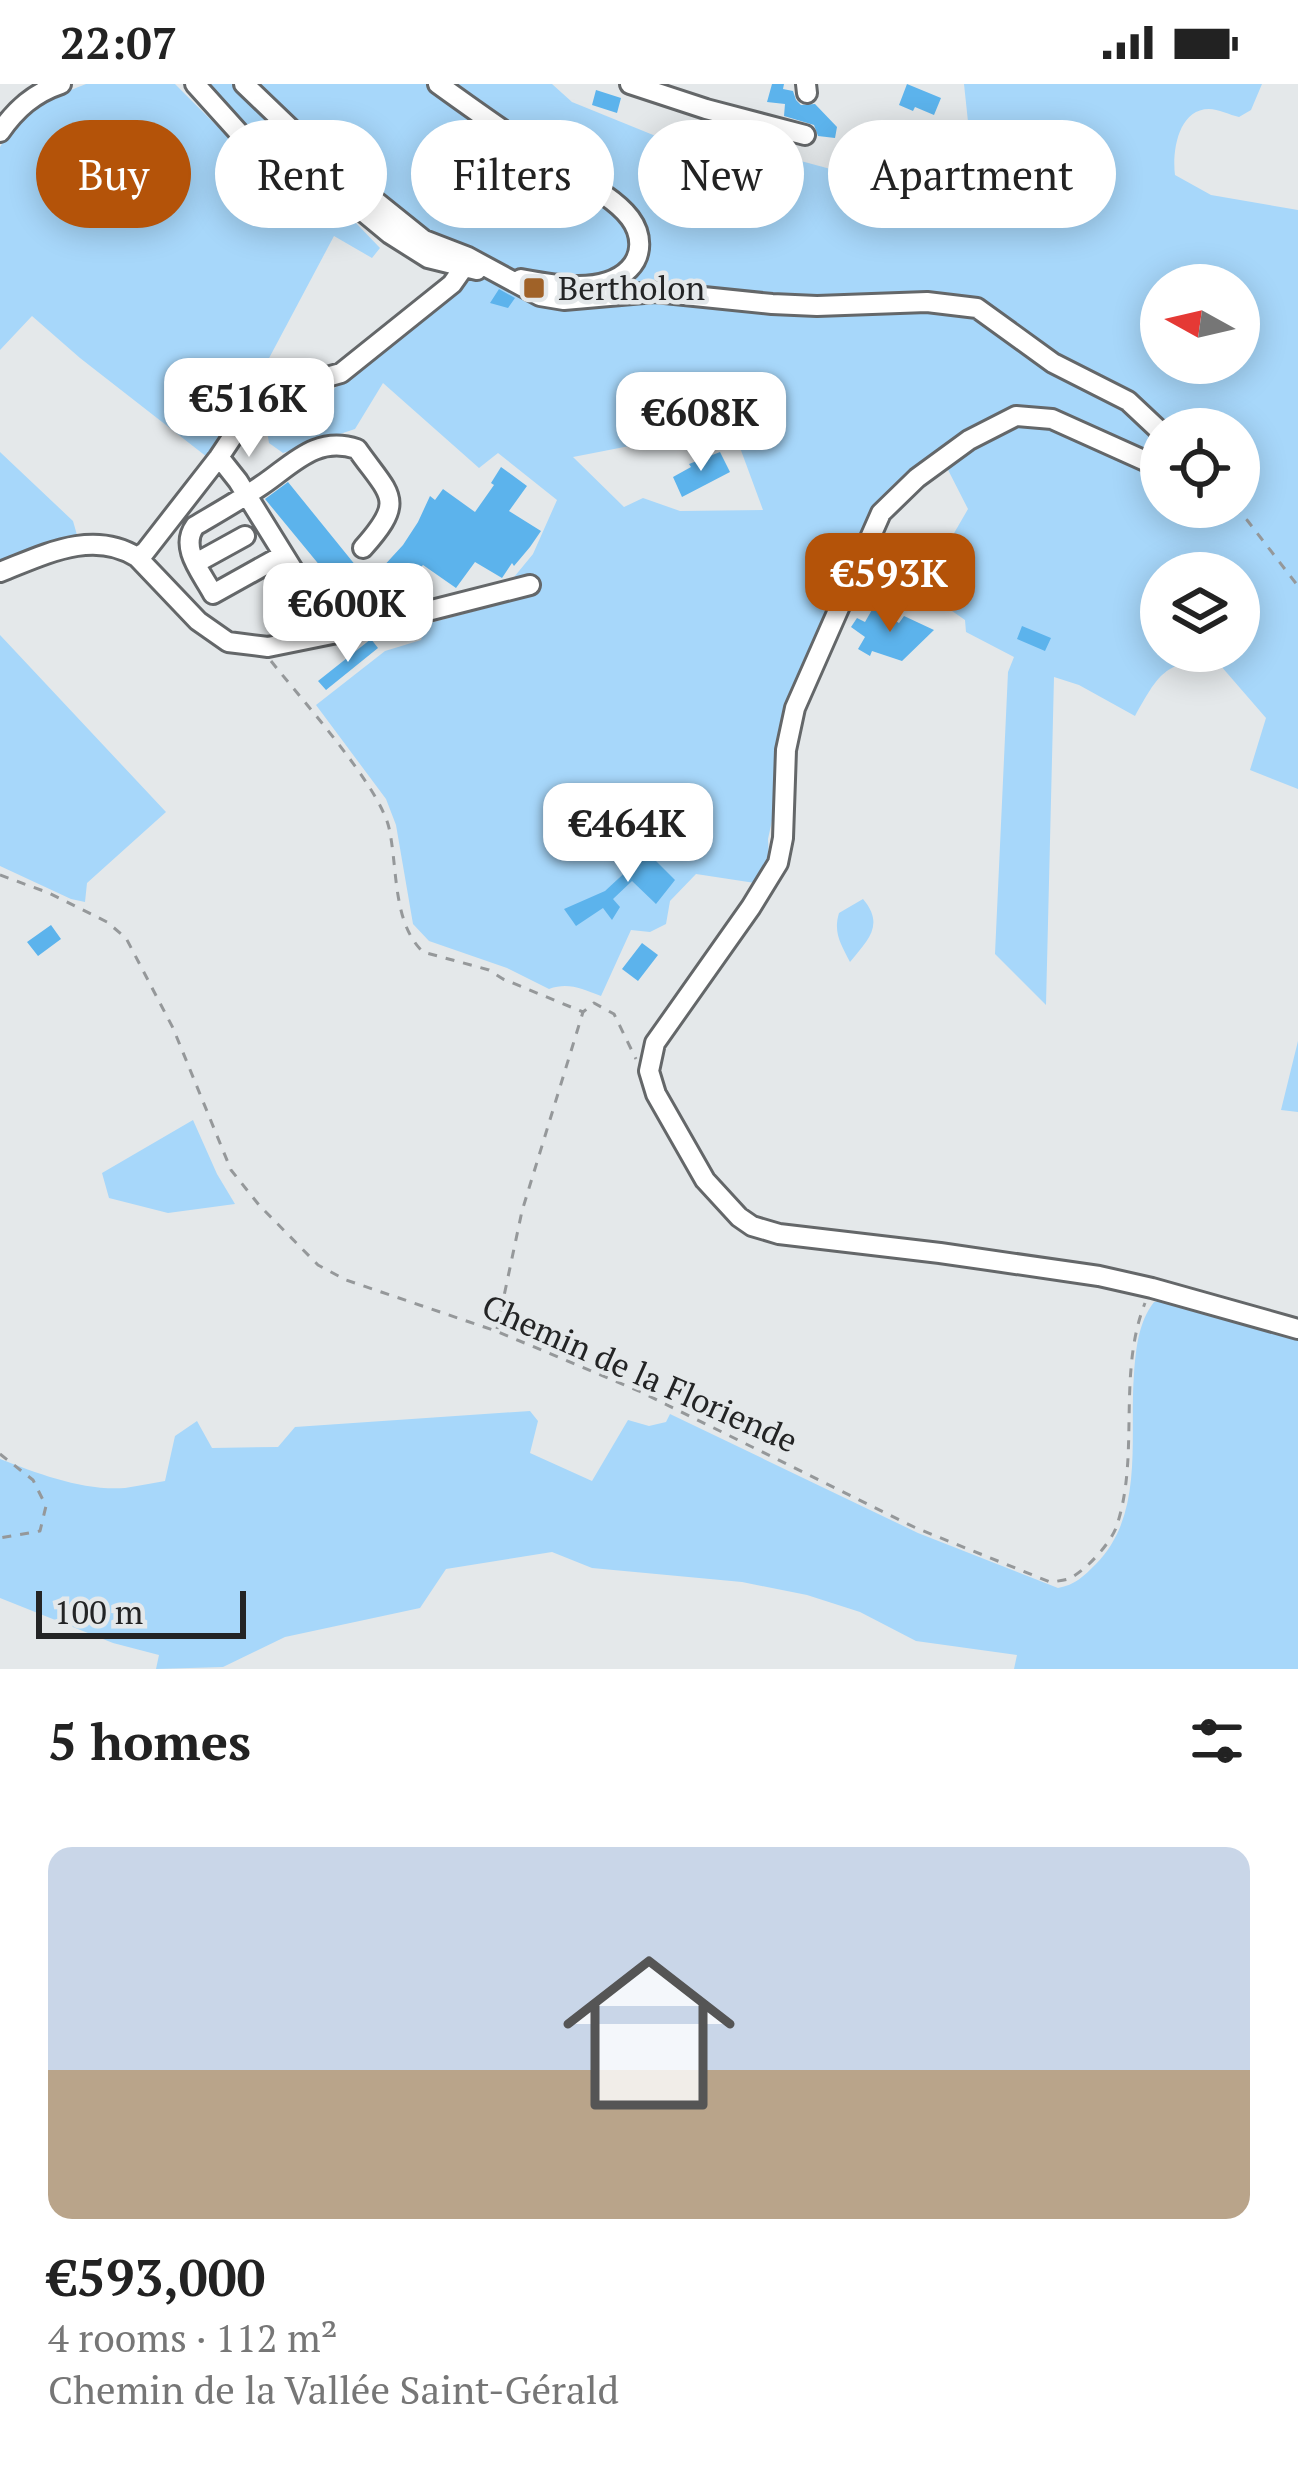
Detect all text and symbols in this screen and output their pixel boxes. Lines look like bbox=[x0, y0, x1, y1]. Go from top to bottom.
text: 22:07 bbox=[60, 12, 177, 72]
chip: Buy bbox=[36, 120, 191, 228]
chip: Rent bbox=[215, 120, 387, 228]
chip: Filters bbox=[411, 120, 614, 228]
chip: New bbox=[638, 120, 804, 228]
chip: Apartment bbox=[828, 120, 1116, 228]
north arrow bbox=[1140, 264, 1260, 384]
map controls bbox=[1140, 264, 1260, 672]
place label: Bertholon bbox=[558, 266, 706, 309]
marker: Bertholon bbox=[521, 275, 547, 301]
pin: €516K bbox=[165, 358, 333, 460]
text: €516K bbox=[191, 371, 307, 423]
pin: €608K bbox=[617, 372, 785, 474]
text: €608K bbox=[643, 385, 759, 437]
button: locate bbox=[1140, 408, 1260, 528]
pin: €593K bbox=[806, 533, 974, 635]
text: €593K bbox=[832, 546, 948, 598]
button: layers bbox=[1140, 552, 1260, 672]
pin: €600K bbox=[264, 563, 432, 665]
text: €600K bbox=[290, 576, 406, 628]
pin: €464K bbox=[544, 783, 712, 885]
text: €464K bbox=[570, 796, 686, 848]
street label: Chemin de la Floriende bbox=[476, 1284, 805, 1461]
scale bar bbox=[36, 1585, 246, 1638]
text: 100 m bbox=[54, 1590, 143, 1633]
text: 5 homes bbox=[48, 1707, 251, 1775]
icon: filters bbox=[1184, 1708, 1250, 1774]
icon: home bbox=[541, 1925, 757, 2141]
text: €593,000 bbox=[48, 2243, 265, 2311]
text: 4 rooms · 112 m² bbox=[48, 2311, 338, 2363]
text: Chemin de la Vallée Saint-Gérald bbox=[48, 2363, 619, 2415]

